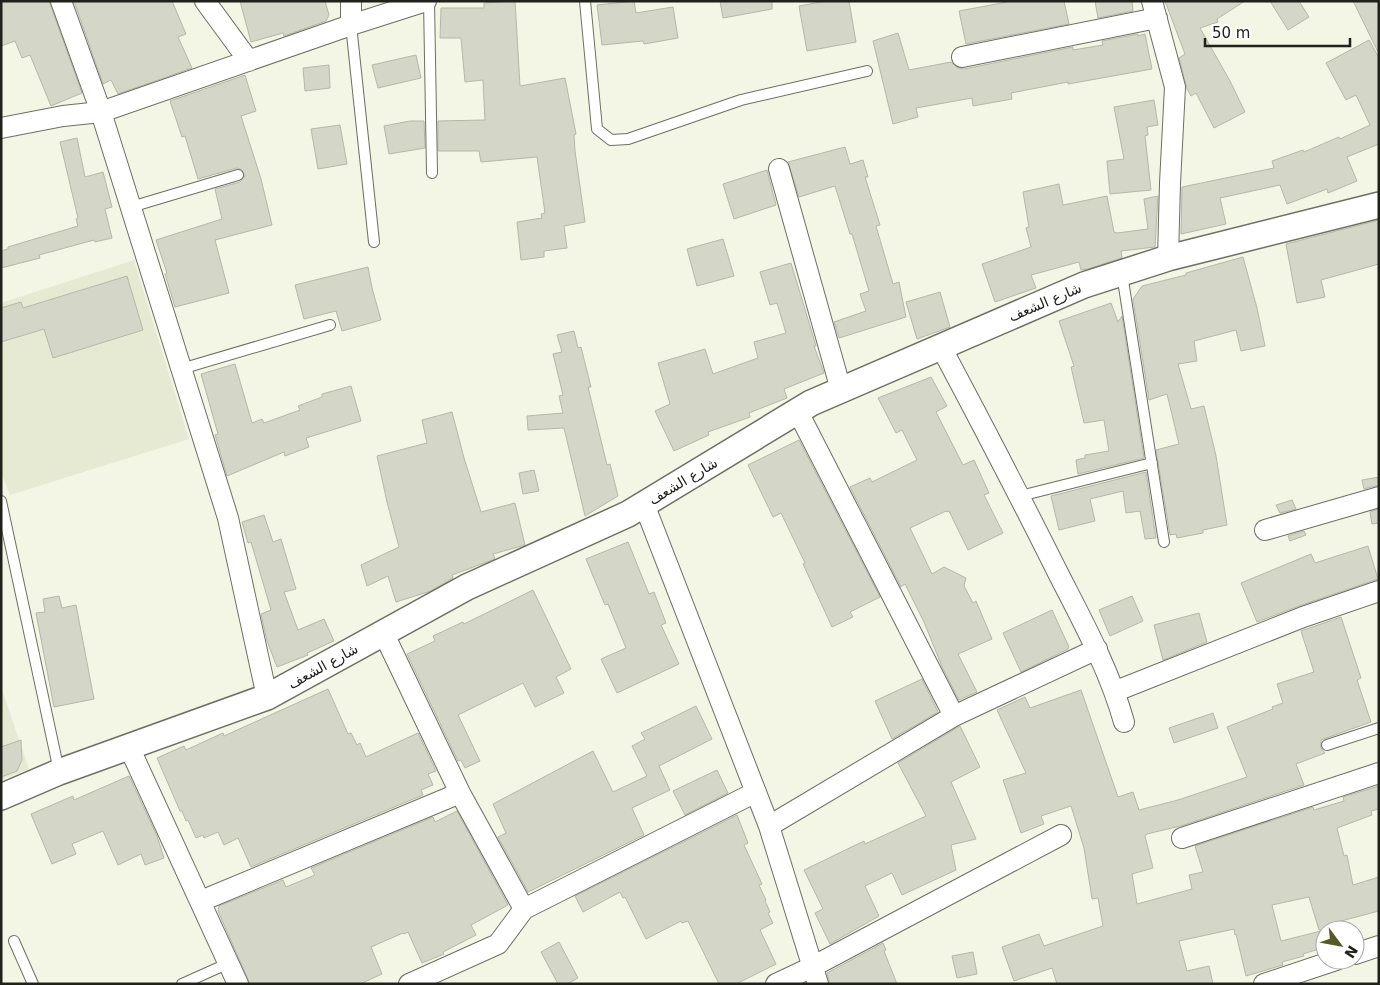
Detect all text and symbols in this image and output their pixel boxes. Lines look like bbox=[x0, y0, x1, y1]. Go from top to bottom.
scale bar bbox=[1205, 15, 1350, 47]
text: 50 m bbox=[1212, 24, 1250, 42]
street label: شارع الشعف bbox=[1006, 280, 1084, 325]
street label: شارع الشعف bbox=[646, 454, 721, 509]
street label: شارع الشعف bbox=[285, 640, 361, 693]
north arrow bbox=[1315, 920, 1365, 970]
text: N bbox=[1341, 943, 1361, 961]

